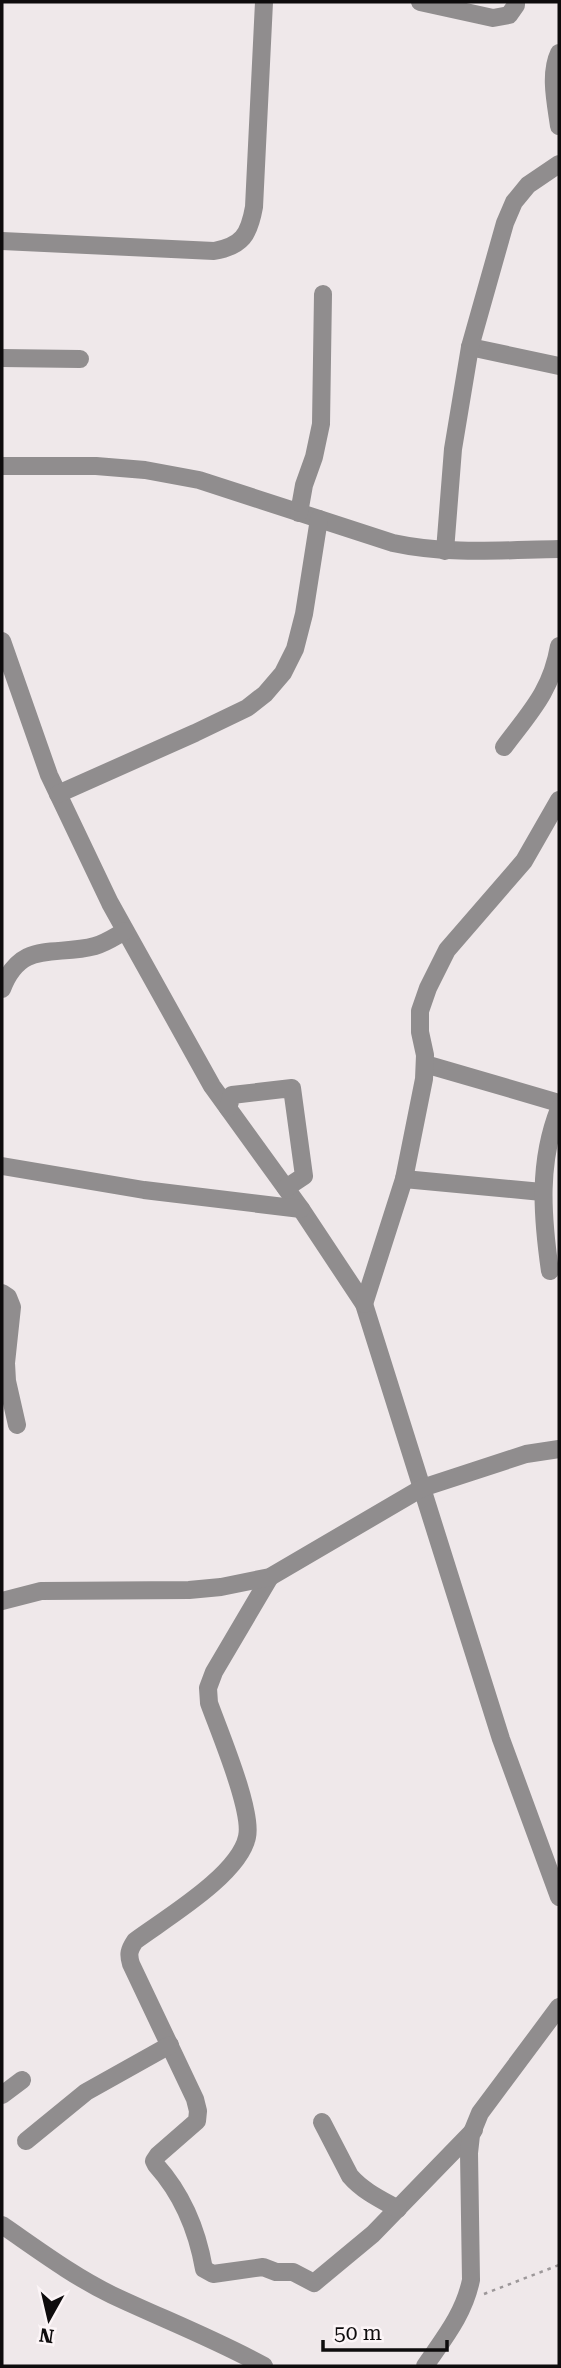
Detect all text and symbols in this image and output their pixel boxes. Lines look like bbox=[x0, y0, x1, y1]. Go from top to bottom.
north arrow bbox=[14, 2284, 84, 2354]
scale bar bbox=[323, 2308, 447, 2352]
text: 50 m bbox=[334, 2321, 382, 2345]
text: N bbox=[37, 2323, 56, 2348]

